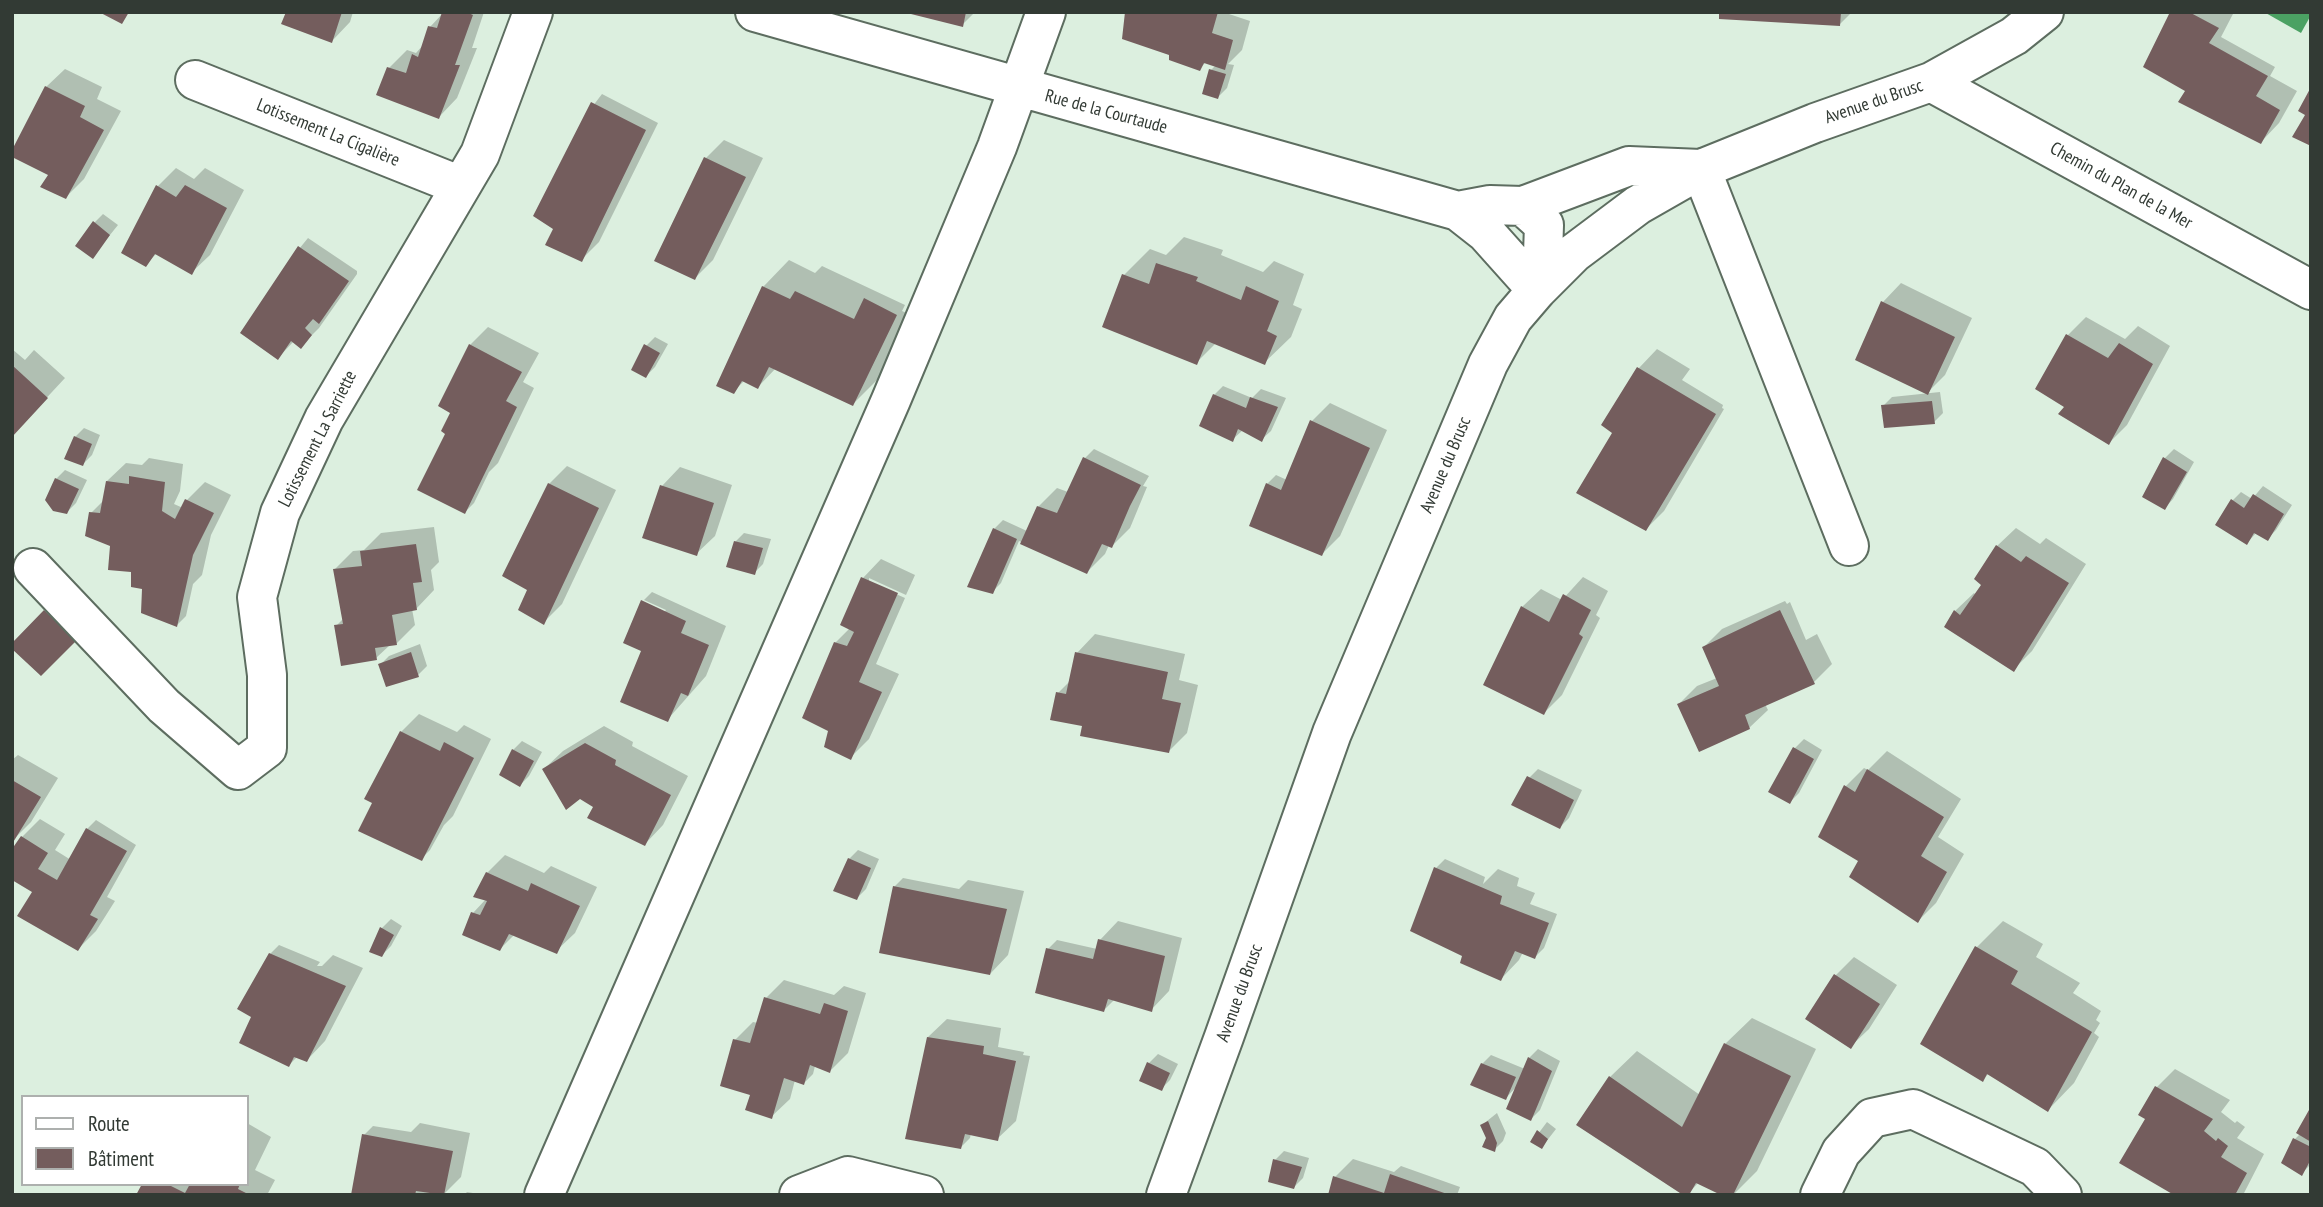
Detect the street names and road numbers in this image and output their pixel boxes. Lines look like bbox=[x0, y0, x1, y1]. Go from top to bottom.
street label: Avenue du Brusc bbox=[1822, 75, 1926, 129]
street label: Rue de la Courtaude bbox=[1042, 85, 1170, 139]
street label: Lotissement La Cigalière bbox=[253, 95, 403, 171]
street label: Chemin du Plan de la Mer bbox=[2046, 138, 2196, 234]
street label: Lotissement La Sarriette bbox=[274, 367, 362, 511]
street label: Avenue du Brusc bbox=[1416, 414, 1476, 516]
street label: Avenue du Brusc bbox=[1212, 941, 1268, 1045]

